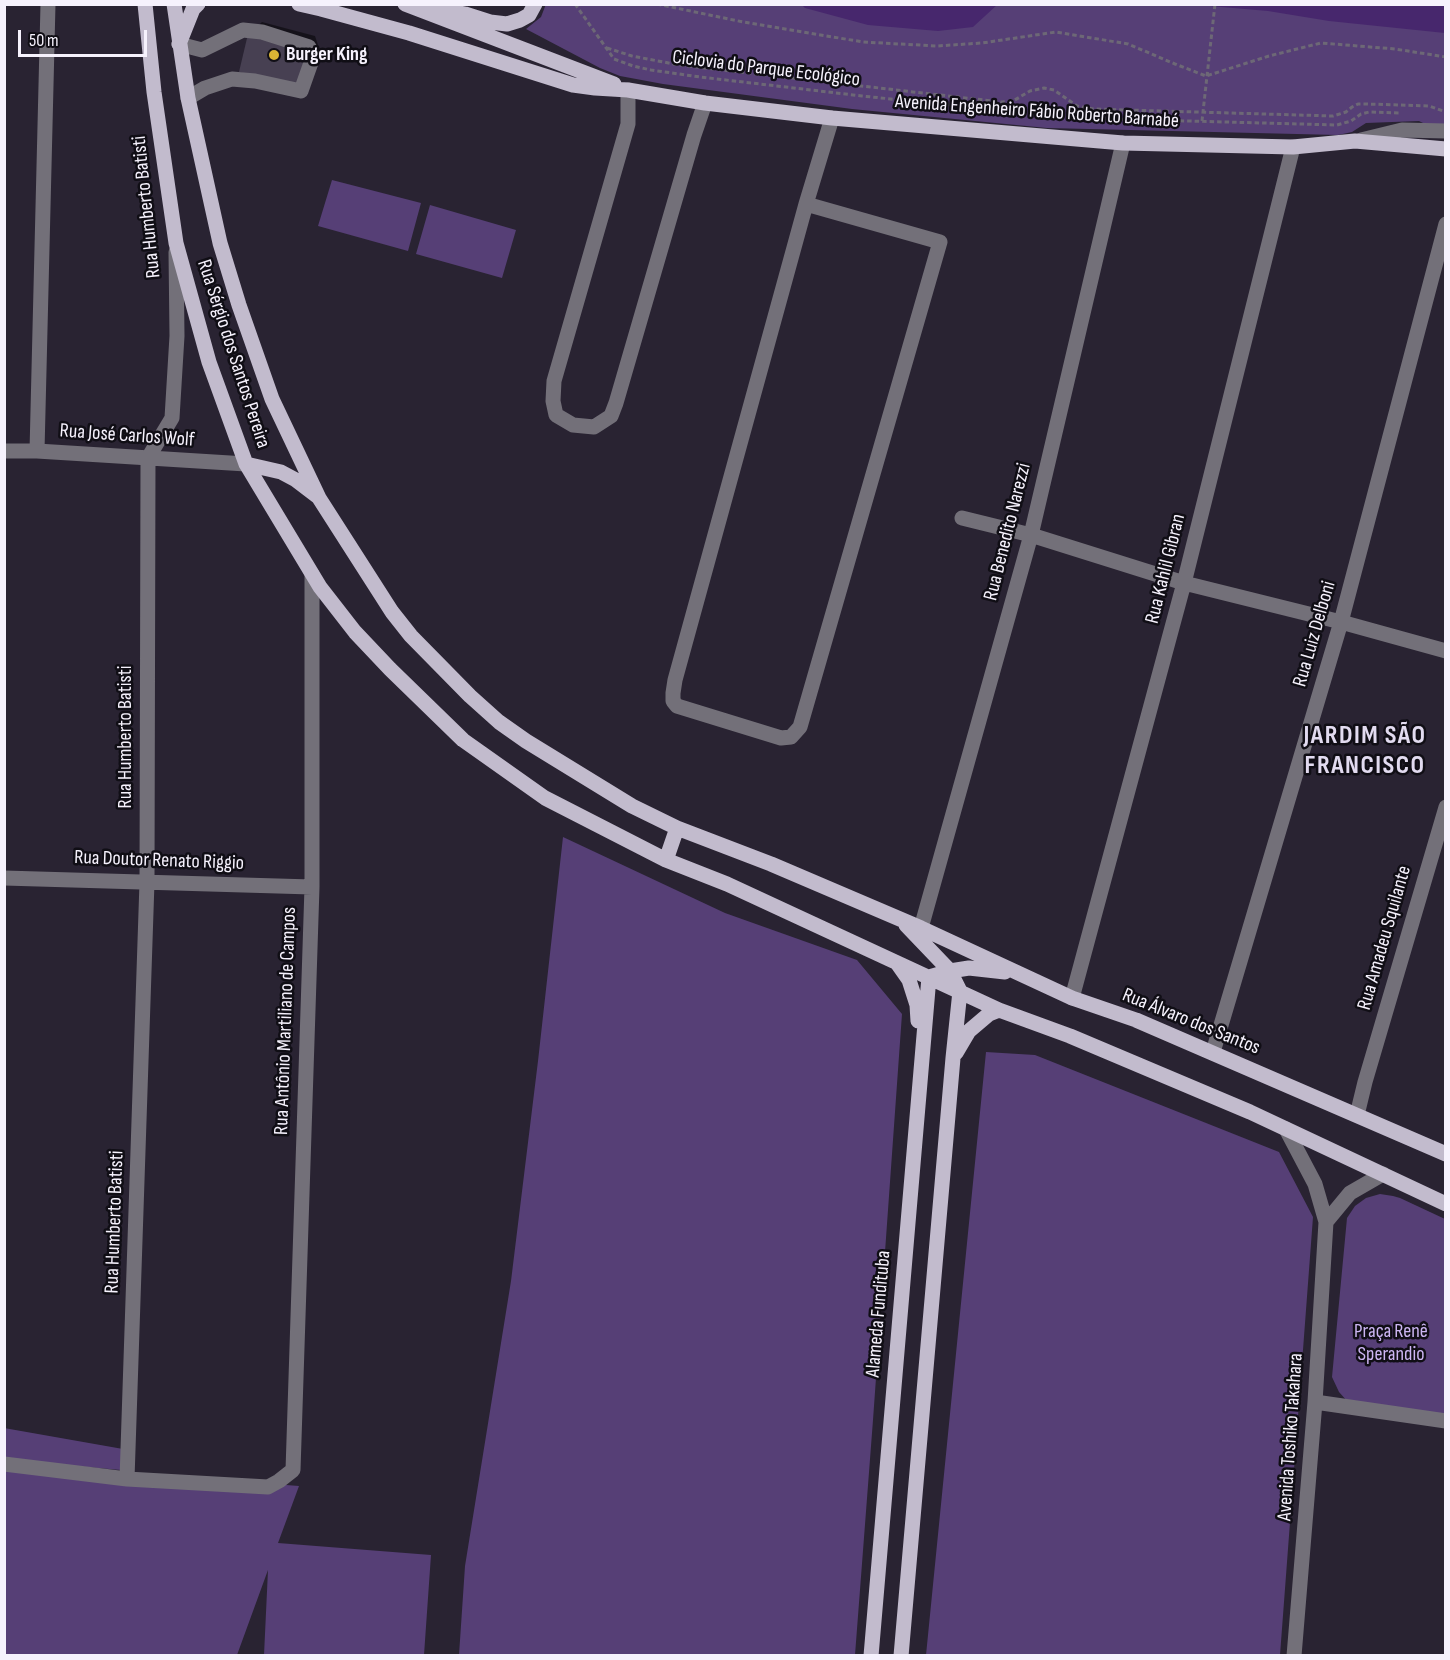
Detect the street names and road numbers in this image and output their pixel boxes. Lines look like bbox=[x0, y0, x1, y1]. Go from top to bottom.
street label: Ciclovia do Parque Ecológico bbox=[671, 46, 861, 92]
street label: Avenida Engenheiro Fábio Roberto Barnabé bbox=[894, 90, 1180, 134]
street label: Rua Humberto Batisti bbox=[128, 135, 166, 279]
street label: Rua Sérgio dos Santos Pereira bbox=[191, 257, 275, 451]
street label: Rua José Carlos Wolf bbox=[59, 419, 195, 453]
street label: Rua Benedito Narezzi bbox=[979, 461, 1037, 603]
street label: Rua Kahlil Gibran bbox=[1141, 512, 1191, 626]
street label: Rua Luiz Delboni bbox=[1288, 578, 1342, 690]
street label: Rua Humberto Batisti bbox=[114, 665, 138, 809]
street label: Rua Doutor Renato Riggio bbox=[74, 846, 244, 876]
street label: Rua Amadeu Squilante bbox=[1353, 863, 1417, 1013]
street label: Rua Antônio Martiliano de Campos bbox=[270, 906, 302, 1136]
street label: Rua Álvaro dos Santos bbox=[1119, 983, 1263, 1061]
street label: Rua Humberto Batisti bbox=[101, 1150, 129, 1294]
street label: Alameda Fundituba bbox=[861, 1250, 897, 1378]
street label: Avenida Toshiko Takahara bbox=[1273, 1352, 1309, 1522]

